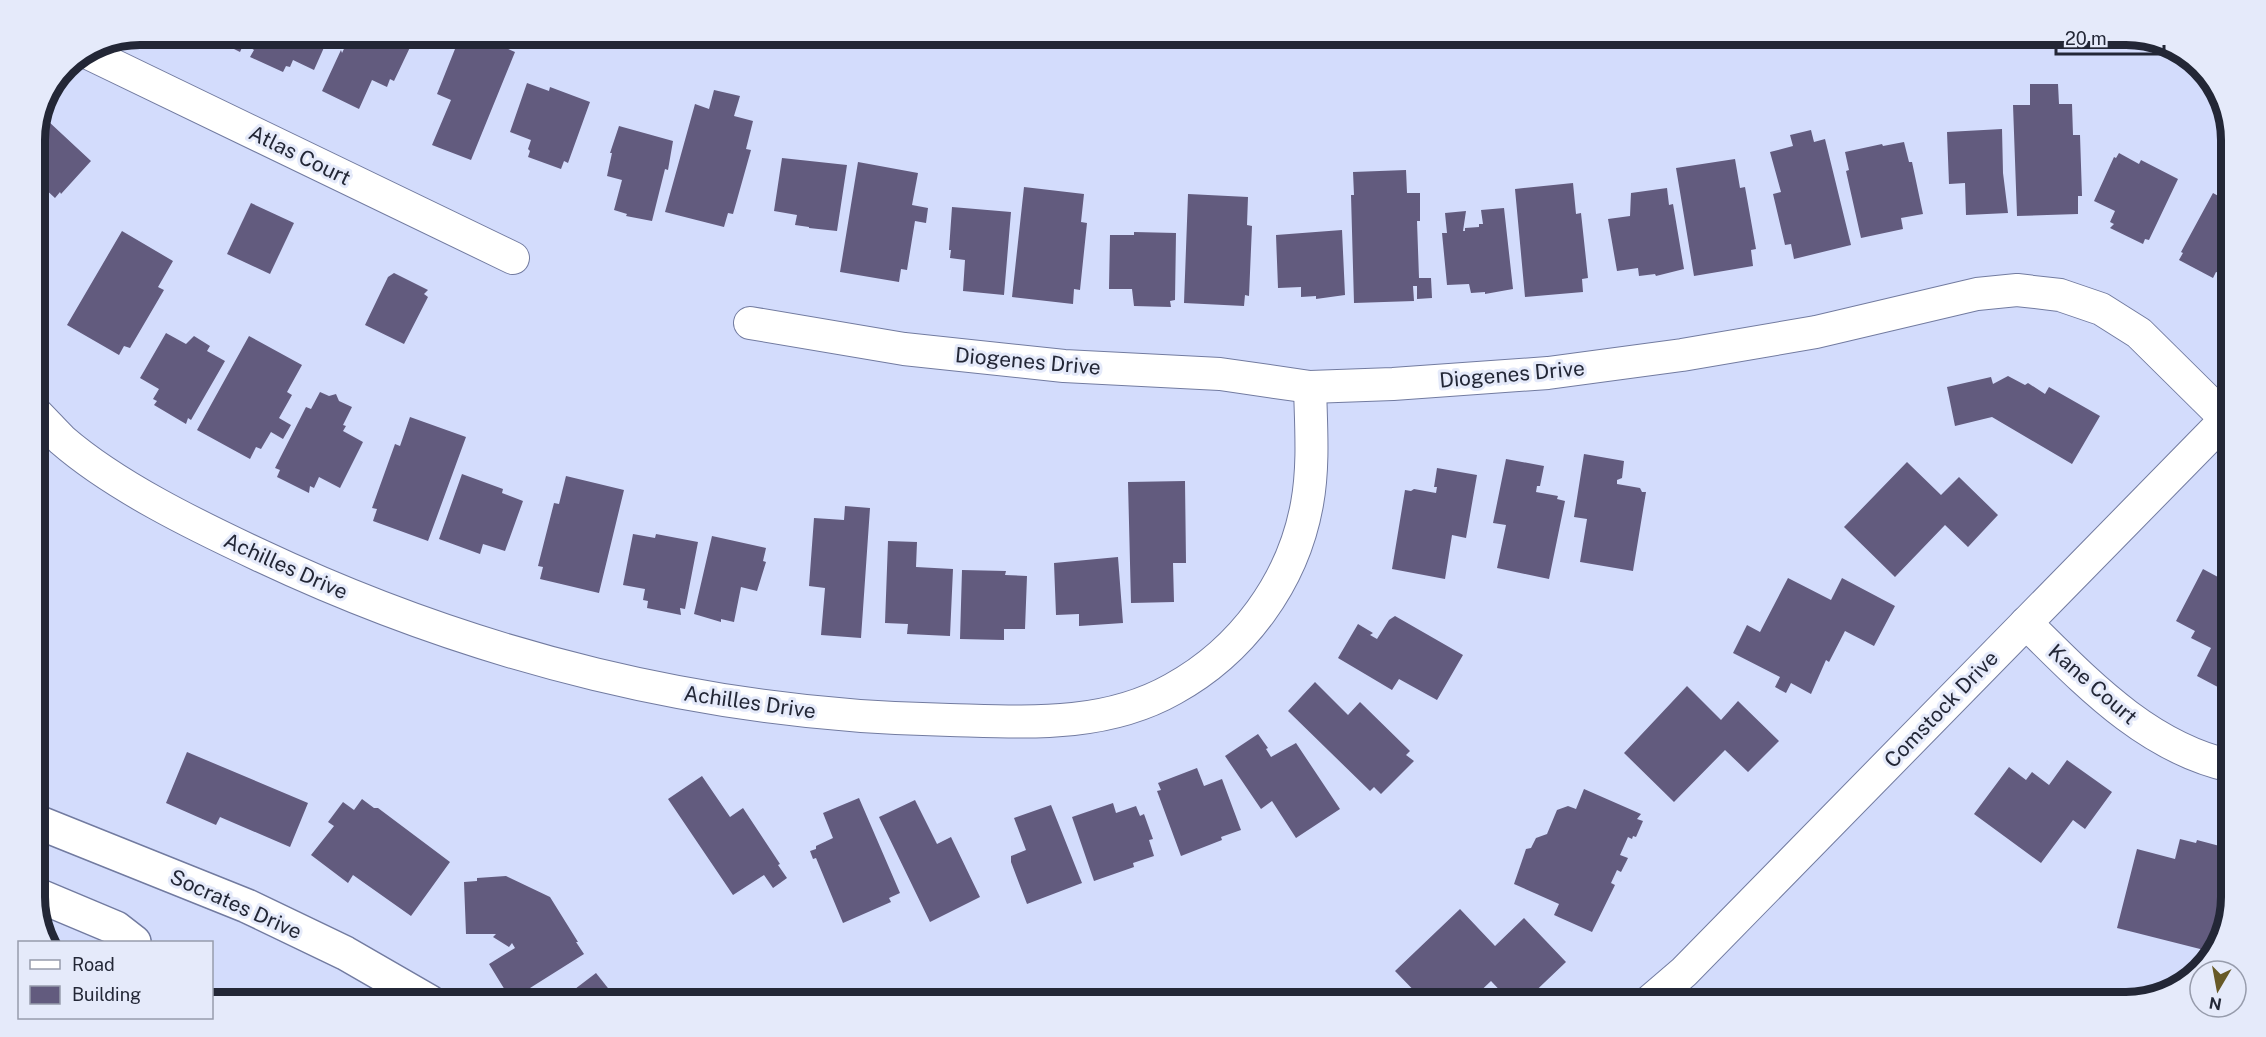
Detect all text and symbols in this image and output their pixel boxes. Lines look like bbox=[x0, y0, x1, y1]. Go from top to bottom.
scale bar bbox=[2056, 18, 2164, 56]
text: 20 m bbox=[2065, 28, 2107, 49]
street label: Atlas Court bbox=[245, 120, 355, 190]
street label: Diogenes Drive bbox=[954, 342, 1102, 380]
street label: Diogenes Drive bbox=[1438, 355, 1586, 393]
street label: Achilles Drive bbox=[220, 528, 352, 604]
street label: Kane Court bbox=[2044, 639, 2142, 729]
street label: Comstock Drive bbox=[1879, 645, 2003, 773]
street label: Achilles Drive bbox=[682, 680, 818, 724]
street label: Socrates Drive bbox=[166, 864, 306, 944]
legend bbox=[18, 941, 213, 1019]
text: Road bbox=[72, 954, 115, 975]
north arrow bbox=[2188, 959, 2248, 1019]
text: Building bbox=[72, 984, 141, 1005]
text: N bbox=[2208, 993, 2223, 1014]

